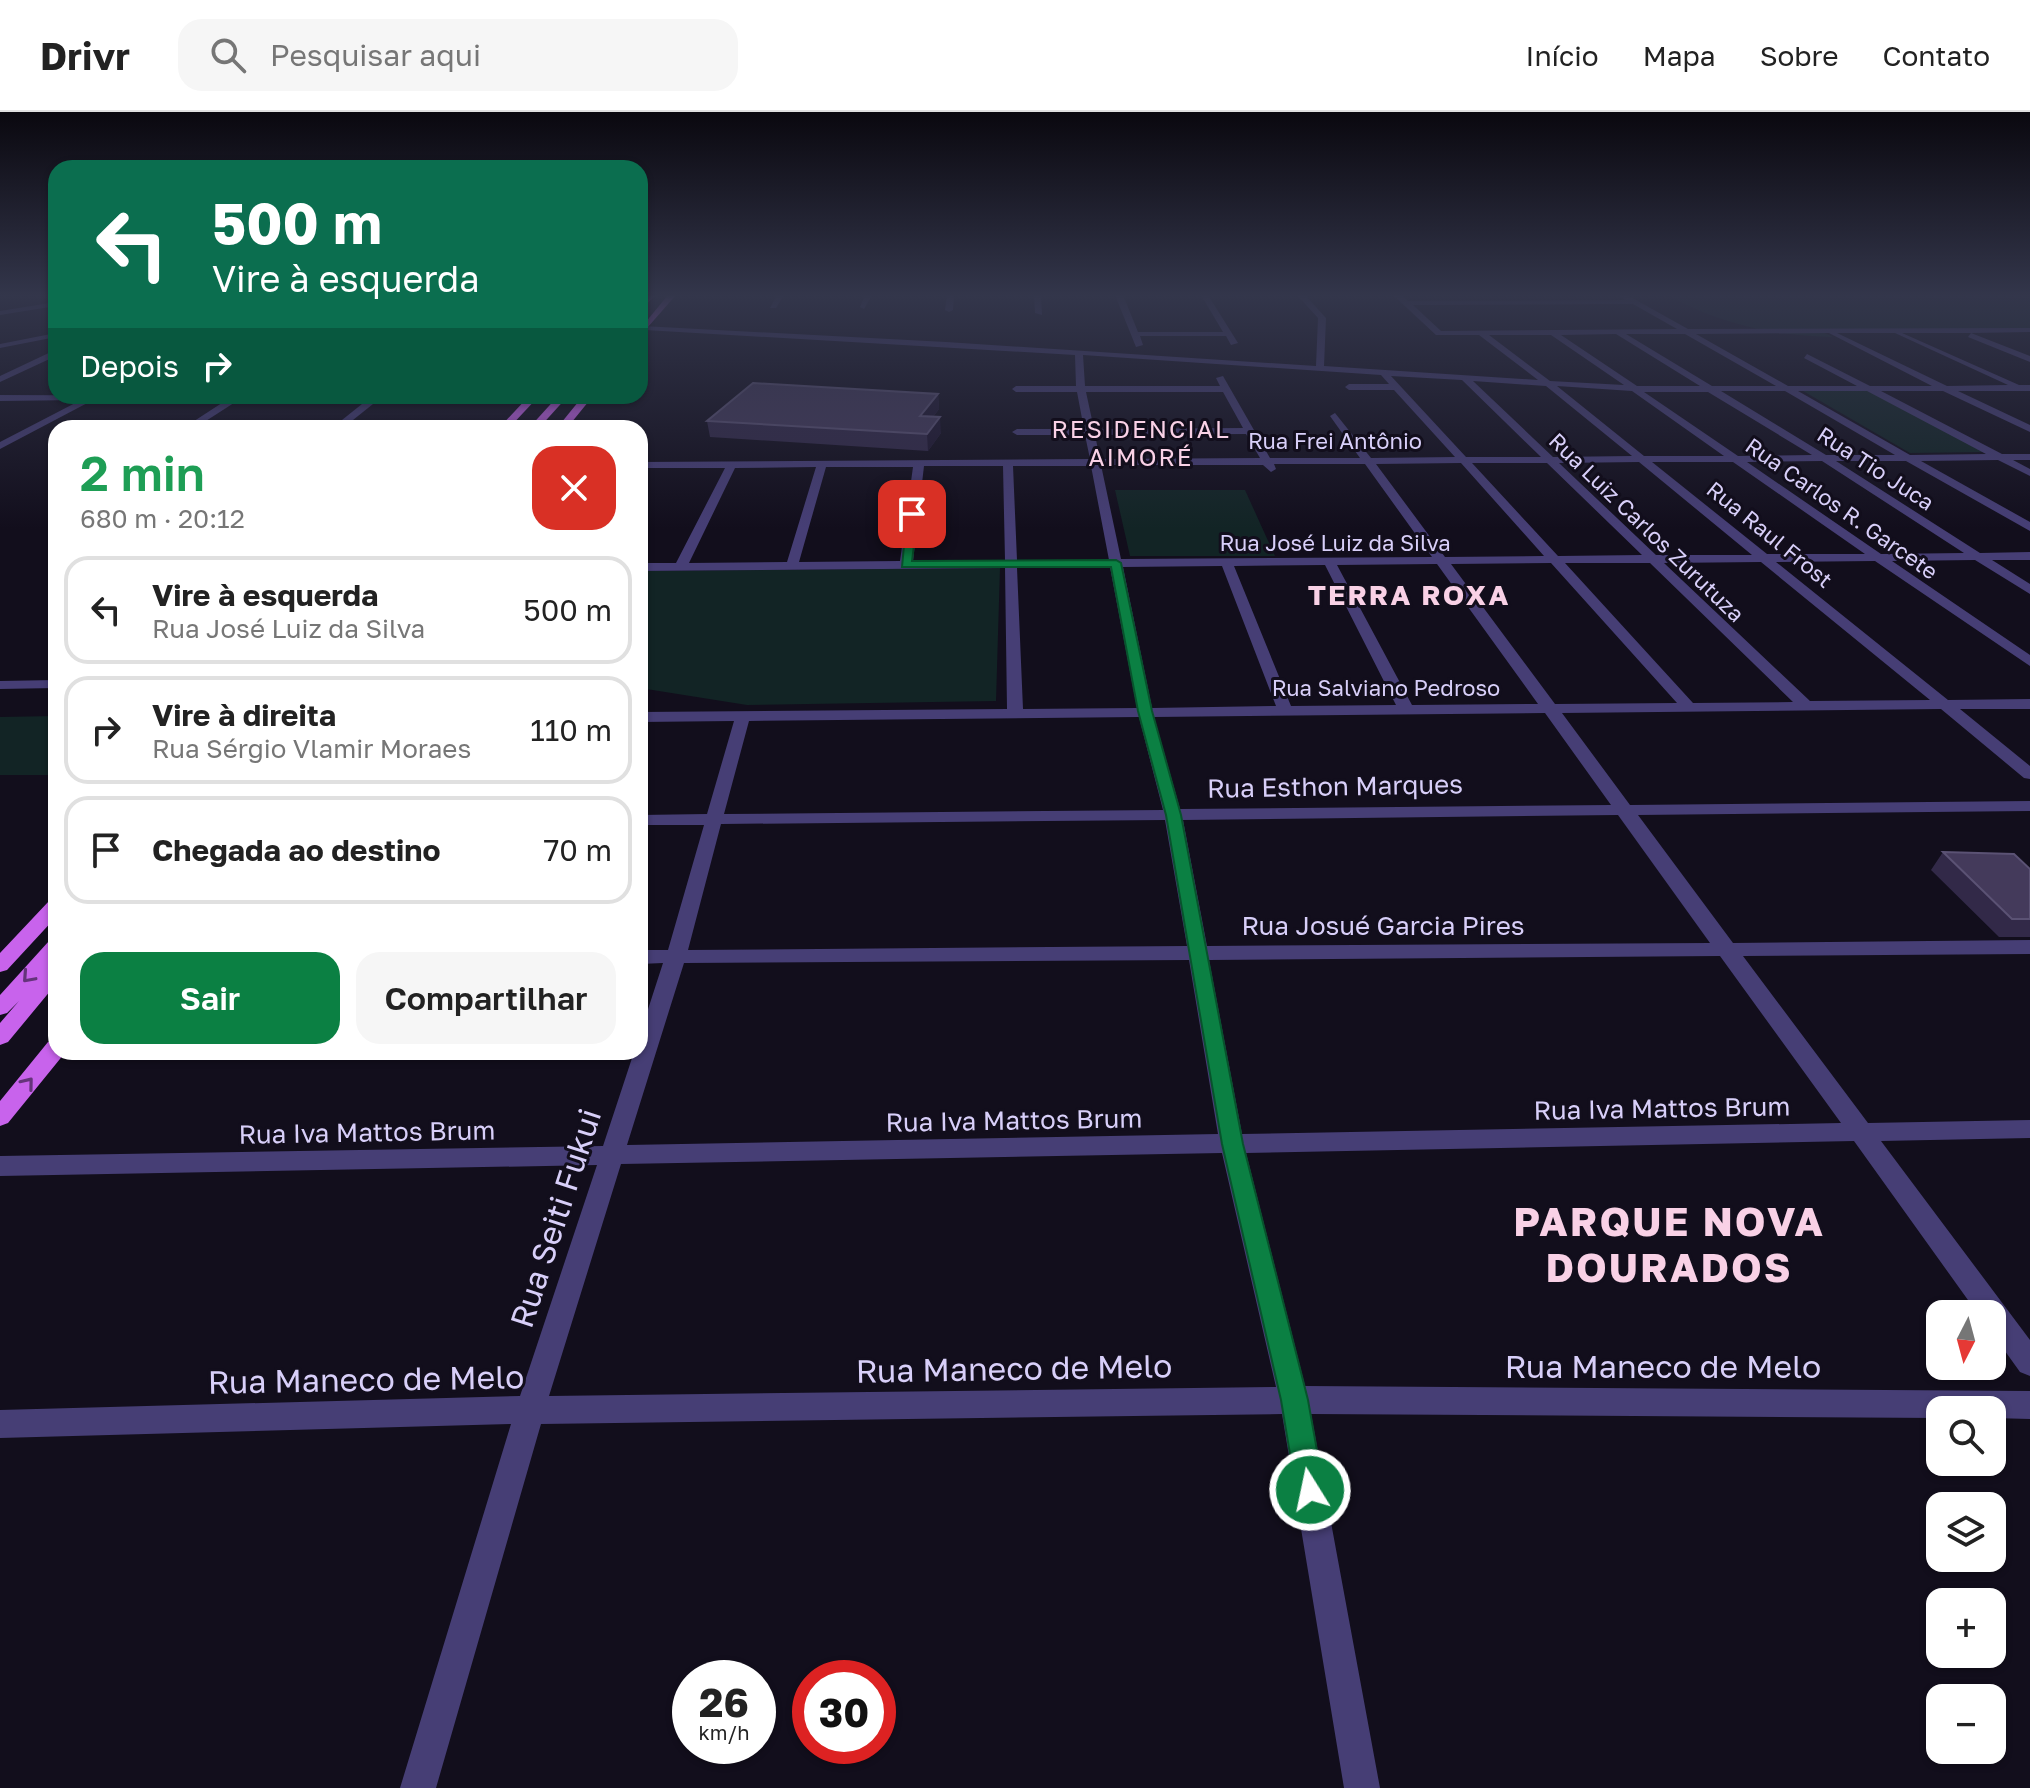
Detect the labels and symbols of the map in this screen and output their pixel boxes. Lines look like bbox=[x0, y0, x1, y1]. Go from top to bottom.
district label: RESIDENCIAL AIMORÉ bbox=[1051, 414, 1231, 471]
street label: Rua Tio Juca bbox=[1812, 420, 1940, 516]
street label: Rua Frei Antônio bbox=[1248, 427, 1422, 454]
street label: Rua Luiz Carlos Zurutuza bbox=[1544, 427, 1750, 627]
street label: Rua Carlos R. Garcete bbox=[1741, 431, 1943, 585]
street label: Rua Raul Frost bbox=[1702, 475, 1838, 593]
pin bbox=[878, 480, 946, 548]
street label: Rua José Luiz da Silva bbox=[1219, 529, 1451, 556]
district label: TERRA ROXA bbox=[1308, 578, 1510, 611]
street label: Rua Salviano Pedroso bbox=[1272, 674, 1500, 701]
street label: Rua Esthon Marques bbox=[1207, 768, 1463, 804]
street label: Rua Josué Garcia Pires bbox=[1241, 910, 1525, 941]
one-way arrow bbox=[23, 967, 38, 982]
one-way arrow bbox=[18, 1077, 33, 1092]
street label: Rua Iva Mattos Brum bbox=[1533, 1090, 1791, 1126]
street label: Rua Iva Mattos Brum bbox=[885, 1102, 1143, 1138]
street label: Rua Seiti Fukui bbox=[502, 1104, 608, 1332]
street label: Rua Iva Mattos Brum bbox=[238, 1114, 496, 1150]
district label: PARQUE NOVA DOURADOS bbox=[1513, 1197, 1825, 1291]
north arrow bbox=[1926, 1300, 2006, 1380]
street label: Rua Maneco de Melo bbox=[855, 1346, 1173, 1390]
street label: Rua Maneco de Melo bbox=[1505, 1347, 1821, 1385]
street label: Rua Maneco de Melo bbox=[207, 1357, 525, 1401]
position arrow bbox=[1268, 1448, 1352, 1532]
speed limit sign: 30 bbox=[792, 1660, 896, 1764]

